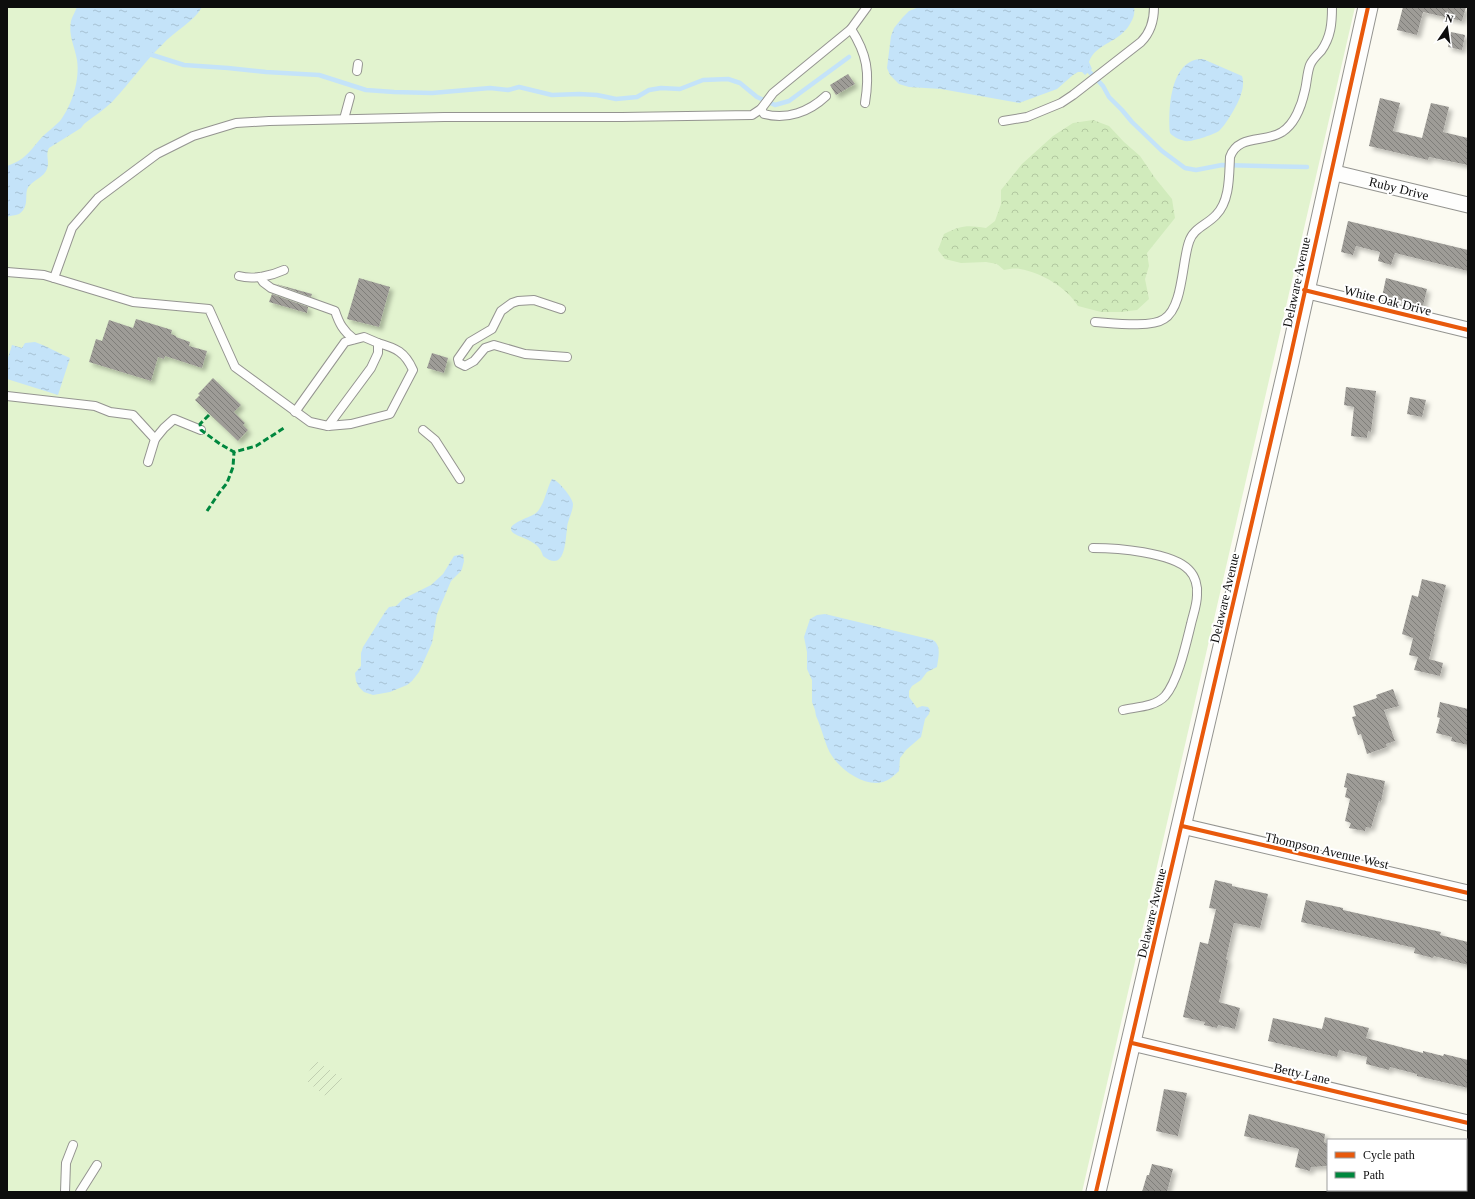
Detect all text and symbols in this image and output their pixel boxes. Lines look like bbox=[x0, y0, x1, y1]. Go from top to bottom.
north arrow bbox=[1427, 8, 1467, 48]
text: N bbox=[1444, 12, 1455, 25]
street label: Ruby Drive bbox=[1367, 174, 1431, 203]
street label: Delaware Avenue bbox=[1280, 235, 1313, 329]
street label: White Oak Drive bbox=[1343, 282, 1433, 319]
street label: Delaware Avenue bbox=[1207, 551, 1242, 645]
street label: Thompson Avenue West bbox=[1264, 829, 1390, 872]
street label: Delaware Avenue bbox=[1134, 866, 1169, 960]
street label: Betty Lane bbox=[1272, 1060, 1332, 1087]
legend bbox=[1327, 1139, 1467, 1191]
text: Cycle path bbox=[1363, 1148, 1415, 1162]
text: Path bbox=[1363, 1168, 1384, 1182]

